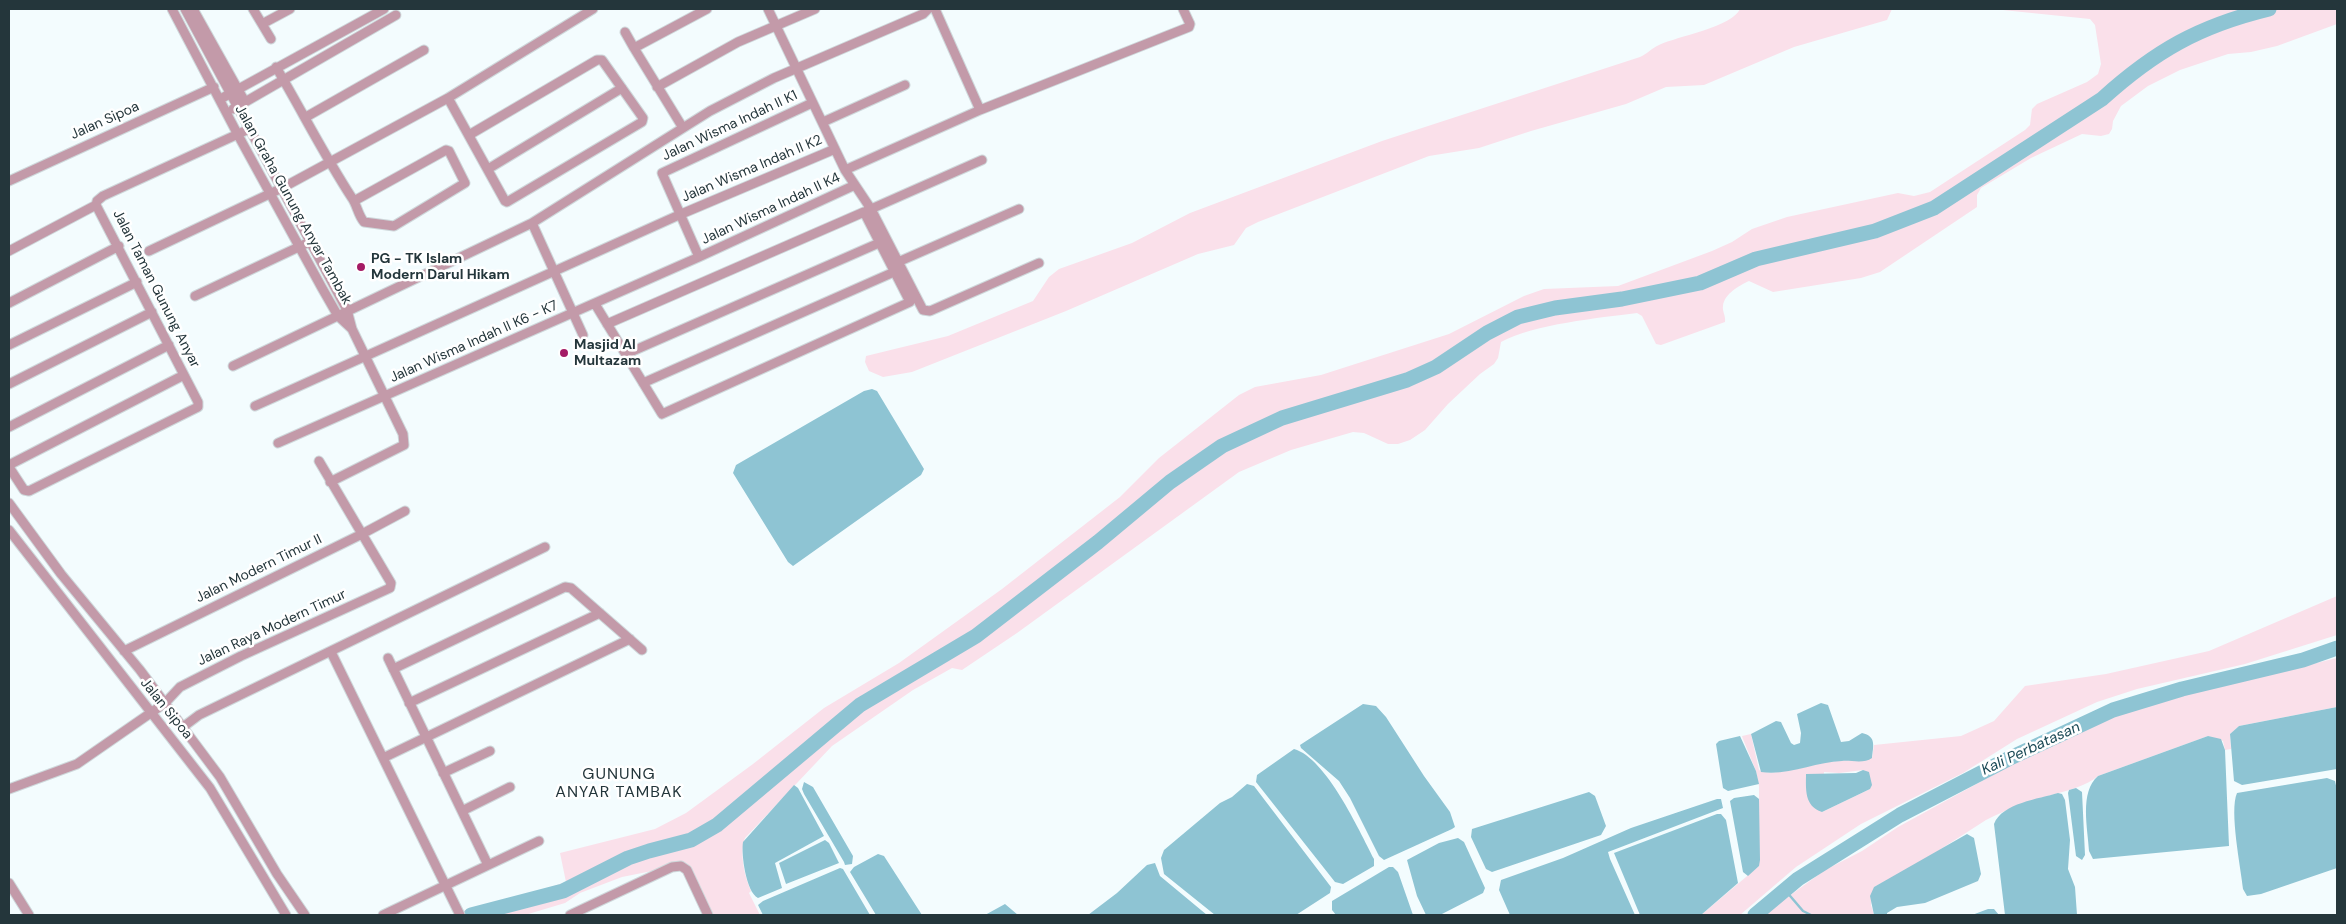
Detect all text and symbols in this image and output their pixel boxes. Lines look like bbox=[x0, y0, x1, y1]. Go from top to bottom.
street label: Jalan Wisma Indah II K1 bbox=[660, 87, 800, 165]
street label: Jalan Sipoa bbox=[68, 98, 142, 144]
street label: Jalan Graha Gunung Anyar Tambak bbox=[231, 102, 355, 308]
street label: Jalan Wisma Indah II K2 bbox=[679, 132, 825, 206]
street label: Jalan Wisma Indah II K4 bbox=[699, 169, 843, 249]
street label: Jalan Taman Gunung Anyar bbox=[109, 207, 203, 371]
place label: PG - TK Islam Modern Darul Hikam bbox=[371, 251, 510, 284]
marker: PG - TK Islam Modern Darul Hikam bbox=[355, 261, 367, 273]
street label: Jalan Wisma Indah II K6 - K7 bbox=[388, 297, 560, 387]
place label: Masjid Al Multazam bbox=[574, 337, 641, 370]
marker: Masjid Al Multazam bbox=[558, 347, 570, 359]
street label: Jalan Modern Timur II bbox=[193, 531, 325, 607]
street label: Jalan Raya Modern Timur bbox=[195, 586, 349, 670]
street label: Jalan Sipoa bbox=[136, 675, 196, 743]
water label: Kali Perbatasan bbox=[1979, 718, 2083, 780]
district label: GUNUNG ANYAR TAMBAK bbox=[554, 765, 684, 803]

